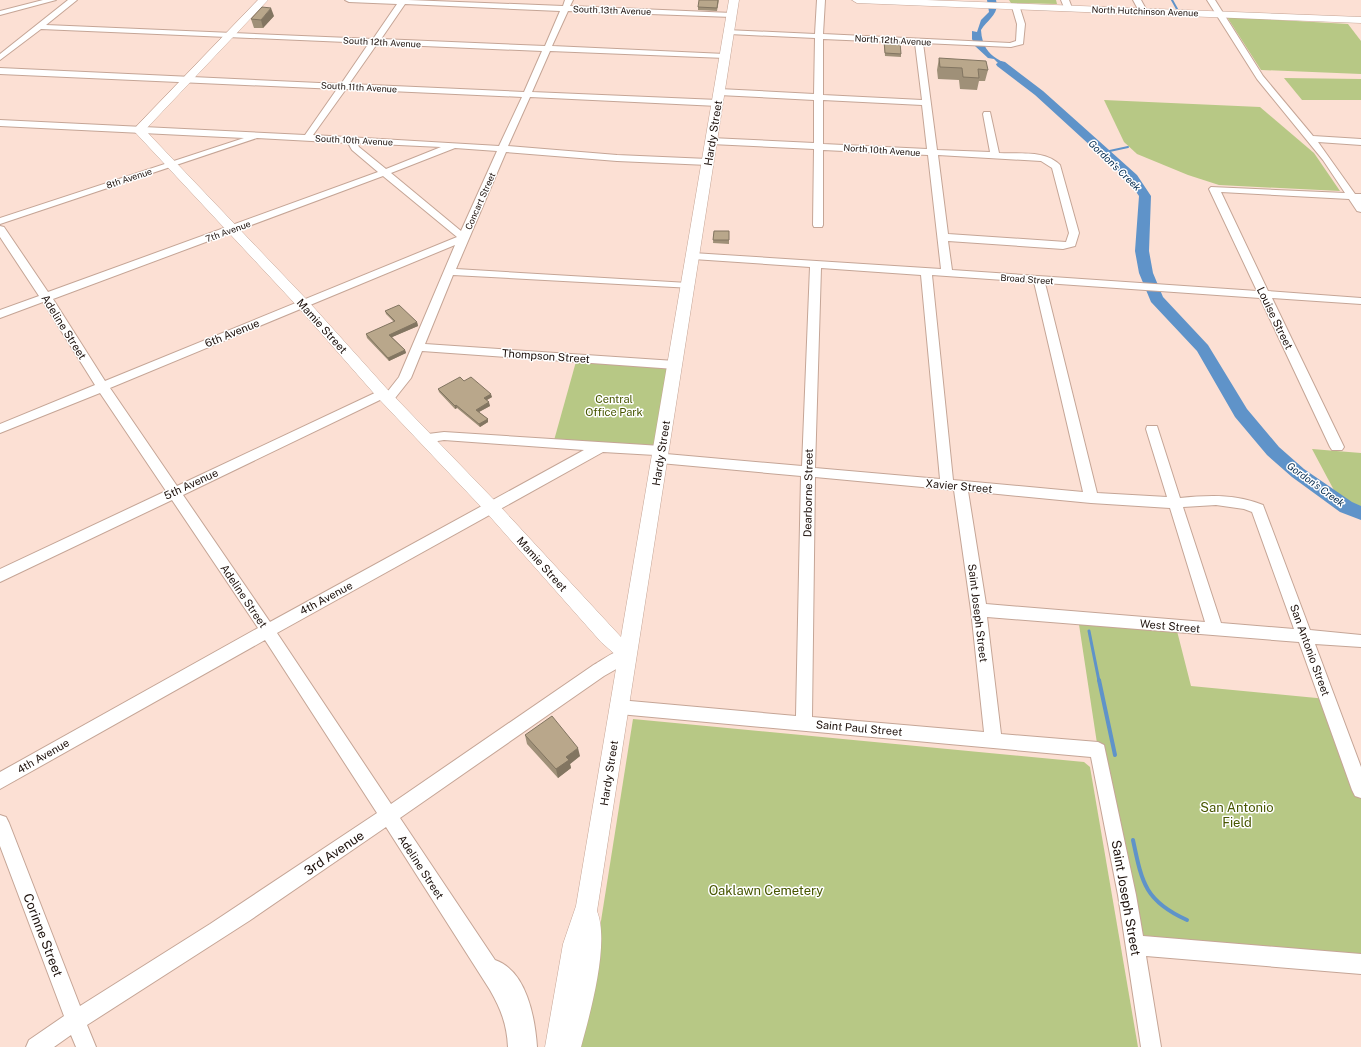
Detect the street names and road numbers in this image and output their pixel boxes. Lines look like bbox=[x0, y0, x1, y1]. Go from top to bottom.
street label: South 13th Avenue bbox=[573, 3, 651, 17]
street label: North Hutchinson Avenue bbox=[1091, 4, 1199, 18]
street label: North 12th Avenue bbox=[854, 32, 932, 48]
street label: South 12th Avenue bbox=[343, 34, 421, 50]
street label: South 11th Avenue bbox=[321, 80, 397, 94]
street label: Hardy Street bbox=[702, 100, 724, 166]
street label: South 10th Avenue bbox=[315, 132, 393, 148]
street label: North 10th Avenue bbox=[843, 142, 921, 158]
street label: 8th Avenue bbox=[105, 165, 153, 191]
street label: Concart Street bbox=[462, 170, 498, 231]
street label: 7th Avenue bbox=[204, 218, 252, 244]
street label: Broad Street bbox=[1000, 272, 1054, 286]
street label: Louise Street bbox=[1255, 285, 1295, 351]
street label: Adeline Street bbox=[39, 293, 89, 361]
street label: Mamie Street bbox=[294, 296, 350, 356]
street label: 6th Avenue bbox=[203, 317, 261, 349]
street label: Thompson Street bbox=[502, 347, 590, 365]
street label: Hardy Street bbox=[650, 420, 672, 486]
street label: Dearborne Street bbox=[801, 449, 815, 537]
street label: 5th Avenue bbox=[162, 466, 220, 502]
street label: Xavier Street bbox=[925, 477, 993, 495]
street label: Mamie Street bbox=[514, 534, 570, 594]
street label: Adeline Street bbox=[218, 562, 270, 630]
street label: Saint Joseph Street bbox=[966, 563, 990, 663]
street label: 4th Avenue bbox=[298, 579, 354, 617]
street label: San Antonio Street bbox=[1288, 602, 1332, 698]
street label: West Street bbox=[1139, 617, 1201, 635]
street label: Saint Paul Street bbox=[815, 718, 903, 738]
street label: 4th Avenue bbox=[15, 736, 71, 776]
street label: Hardy Street bbox=[598, 740, 620, 806]
street label: 3rd Avenue bbox=[301, 828, 367, 878]
street label: Adeline Street bbox=[396, 833, 446, 901]
street label: Saint Joseph Street bbox=[1108, 839, 1144, 957]
street label: Corinne Street bbox=[20, 891, 66, 979]

